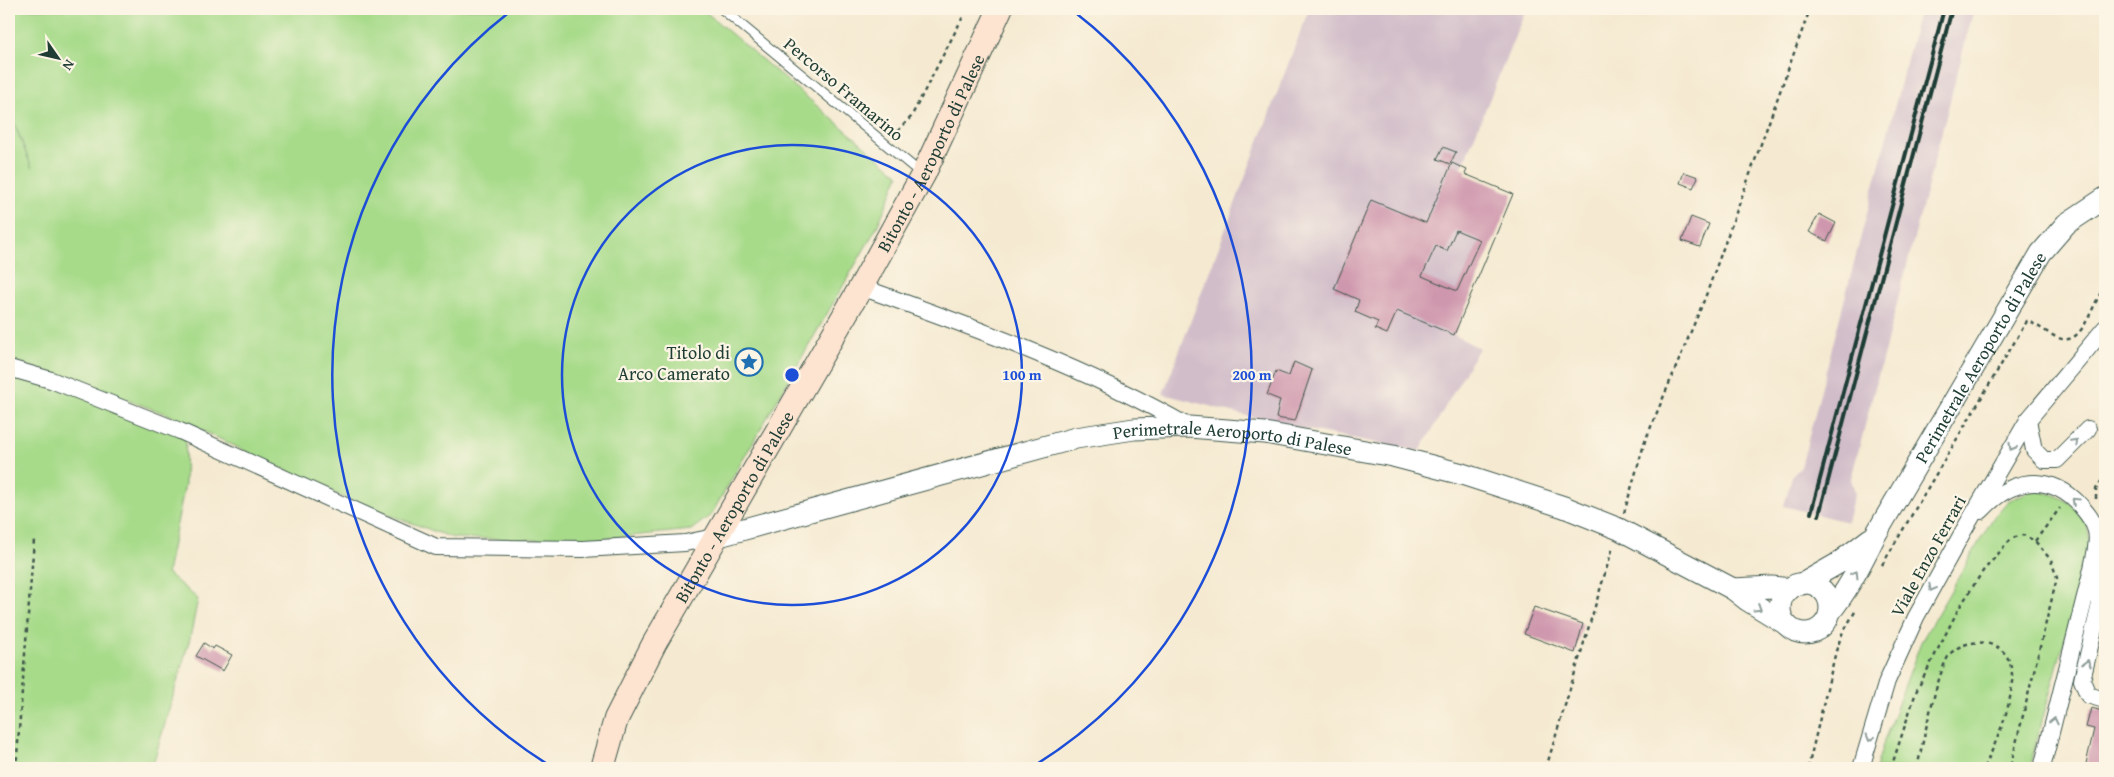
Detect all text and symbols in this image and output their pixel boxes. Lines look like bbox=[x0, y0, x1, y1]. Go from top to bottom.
street label: Percorso Framarino bbox=[778, 31, 910, 147]
north arrow bbox=[32, 32, 82, 82]
street label: Bitonto - Aeroporto di Palese bbox=[870, 49, 991, 257]
text: N bbox=[58, 56, 80, 75]
street label: Perimetrale Aeroporto di Palese bbox=[1907, 246, 2053, 468]
place label: Titolo di Arco Camerato bbox=[618, 339, 730, 387]
place icon: Titolo di Arco Camerato bbox=[734, 347, 764, 377]
text: 100 m bbox=[1002, 364, 1042, 385]
text: 200 m bbox=[1232, 364, 1272, 385]
centre of rings bbox=[783, 366, 801, 384]
street label: Bitonto - Aeroporto di Palese bbox=[667, 405, 800, 608]
street label: Perimetrale Aeroporto di Palese bbox=[1111, 414, 1354, 462]
one-way arrow bbox=[2069, 439, 2078, 448]
one-way arrow bbox=[2008, 442, 2018, 451]
street label: Viale Enzo Ferrari bbox=[1883, 490, 1973, 622]
one-way arrow bbox=[2072, 498, 2081, 507]
one-way arrow bbox=[1848, 571, 1858, 580]
one-way arrow bbox=[1928, 583, 1938, 592]
one-way arrow bbox=[1753, 601, 1762, 611]
one-way arrow bbox=[2081, 658, 2092, 667]
one-way arrow bbox=[2048, 716, 2059, 725]
one-way arrow bbox=[1865, 733, 1875, 741]

